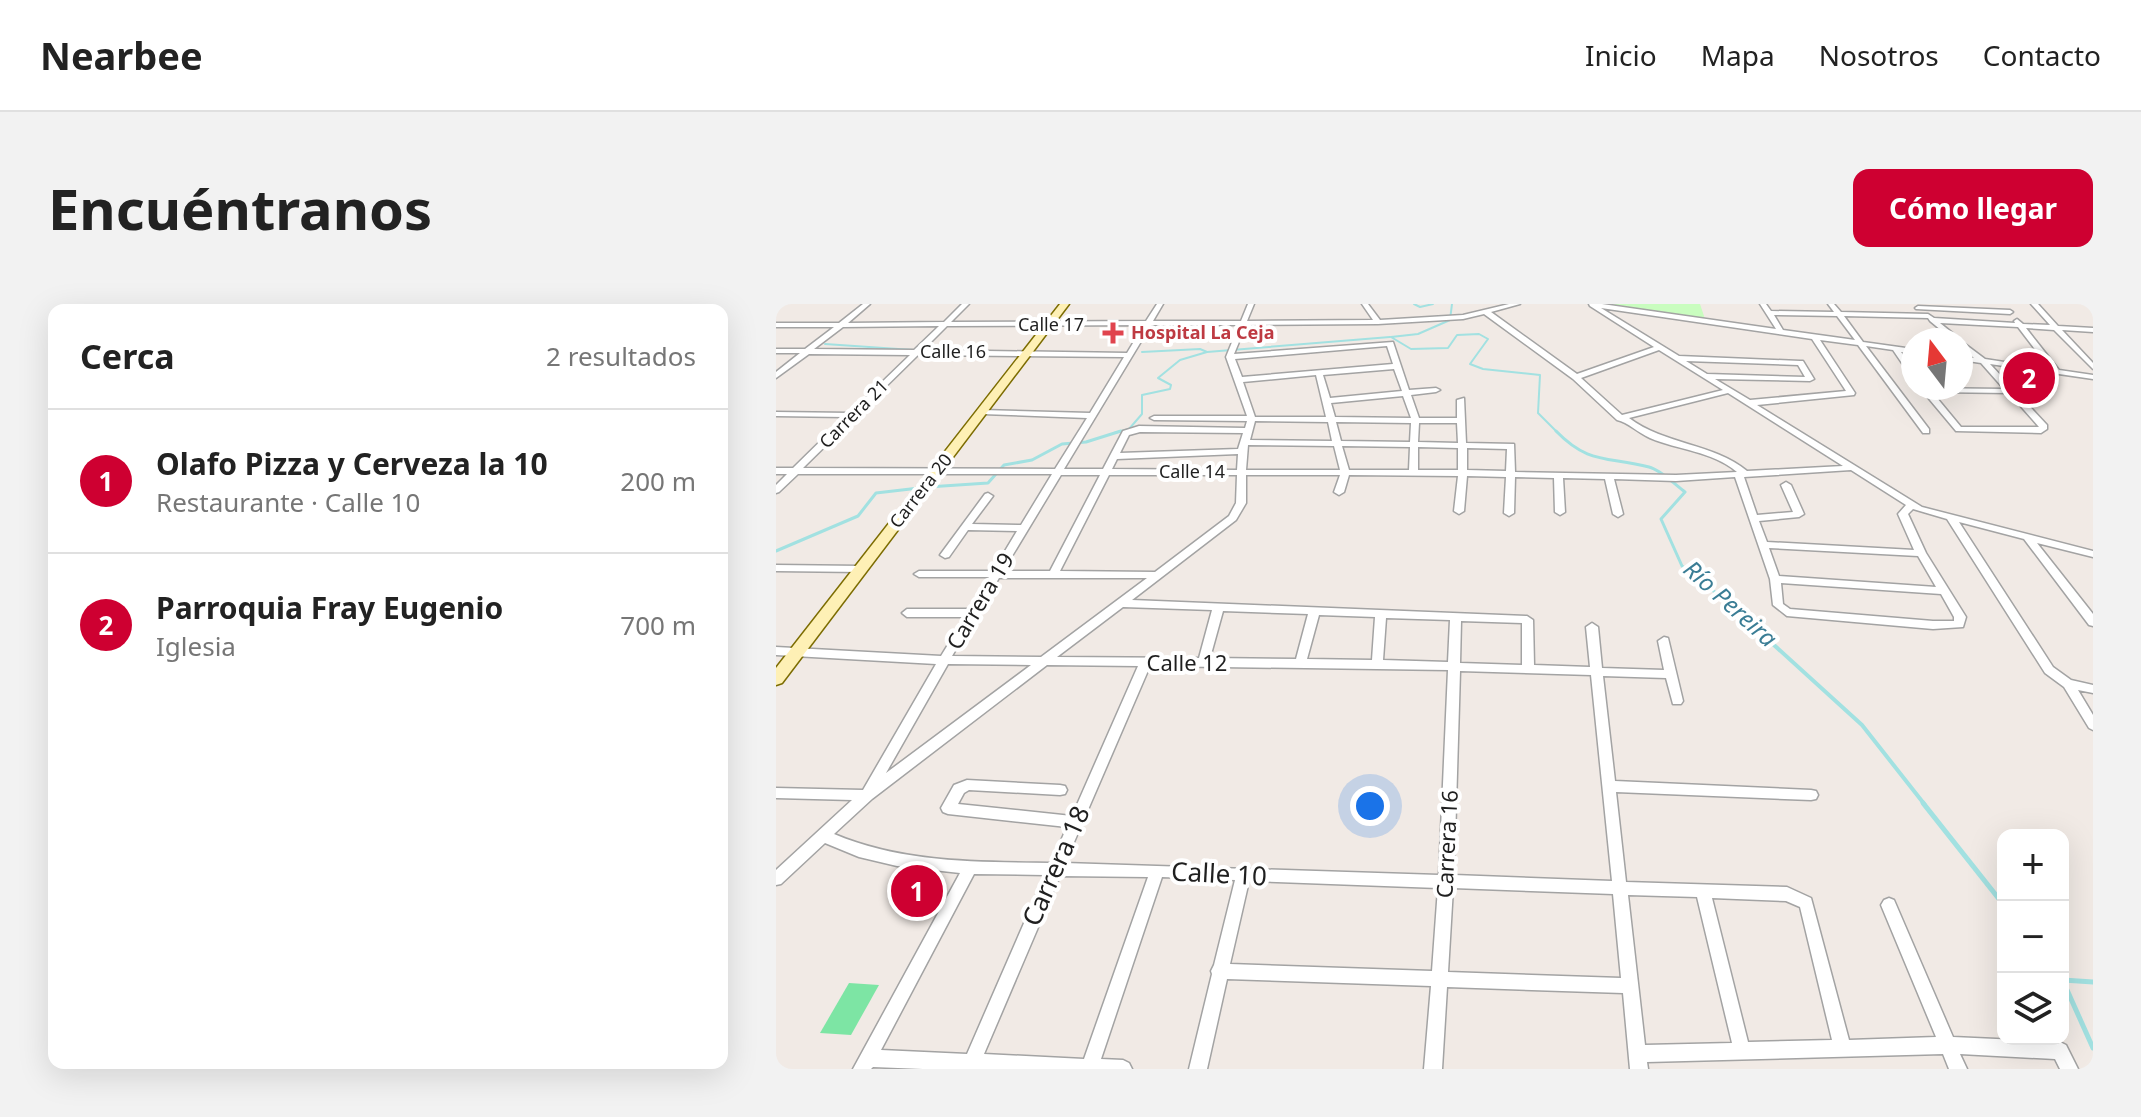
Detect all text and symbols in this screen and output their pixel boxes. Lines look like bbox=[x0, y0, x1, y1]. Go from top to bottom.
text: Nearbee bbox=[40, 29, 203, 81]
text: Inicio bbox=[1585, 36, 1657, 74]
text: Mapa bbox=[1701, 36, 1775, 74]
text: Nosotros bbox=[1819, 36, 1939, 74]
text: Contacto bbox=[1983, 36, 2101, 74]
button: Cómo llegar bbox=[1853, 169, 2093, 247]
text: Encuéntranos bbox=[48, 170, 432, 246]
street label: Calle 17 bbox=[1018, 312, 1084, 336]
place label: Hospital La Ceja bbox=[1131, 320, 1274, 344]
marker: Hospital La Ceja bbox=[1102, 322, 1124, 344]
north arrow bbox=[1901, 328, 1973, 400]
text: Cerca bbox=[80, 333, 175, 379]
text: 2 resultados bbox=[546, 338, 696, 374]
street label: Calle 16 bbox=[920, 339, 986, 363]
pin: 2 bbox=[2003, 348, 2055, 408]
street label: Carrera 21 bbox=[813, 373, 893, 453]
text: Olafo Pizza y Cerveza la 10 bbox=[156, 443, 548, 484]
street label: Carrera 20 bbox=[883, 448, 957, 533]
street label: Calle 14 bbox=[1159, 459, 1225, 483]
text: 1 bbox=[99, 463, 113, 499]
text: 200 m bbox=[620, 463, 696, 499]
text: Restaurante · Calle 10 bbox=[156, 484, 420, 520]
street label: Carrera 19 bbox=[938, 546, 1020, 655]
water label: Río Pereira bbox=[1677, 552, 1785, 654]
text: Parroquia Fray Eugenio bbox=[156, 587, 503, 628]
text: 2 bbox=[99, 607, 113, 643]
text: 700 m bbox=[620, 607, 696, 643]
text: Iglesia bbox=[156, 628, 236, 664]
street label: Calle 12 bbox=[1147, 647, 1227, 677]
your location bbox=[1350, 786, 1390, 826]
street label: Carrera 16 bbox=[1428, 789, 1464, 899]
street label: Carrera 18 bbox=[1013, 800, 1098, 931]
map controls bbox=[1997, 829, 2069, 1045]
button: + bbox=[1997, 829, 2069, 901]
street label: Calle 10 bbox=[1170, 853, 1268, 893]
pin: 1 bbox=[891, 861, 943, 921]
button: − bbox=[1997, 901, 2069, 973]
button: layers bbox=[1997, 973, 2069, 1045]

